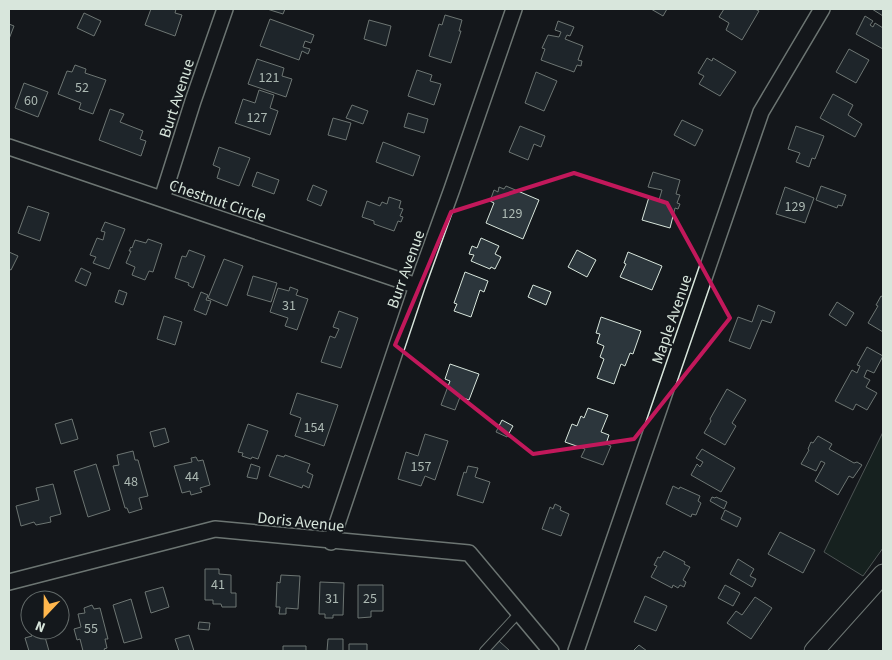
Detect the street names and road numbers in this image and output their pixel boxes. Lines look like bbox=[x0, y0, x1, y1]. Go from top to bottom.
street label: Burt Avenue bbox=[154, 56, 200, 141]
street label: Chestnut Circle bbox=[166, 174, 269, 228]
street label: Burr Avenue bbox=[382, 227, 430, 312]
street label: Maple Avenue bbox=[646, 272, 698, 367]
street label: Doris Avenue bbox=[256, 506, 345, 537]

